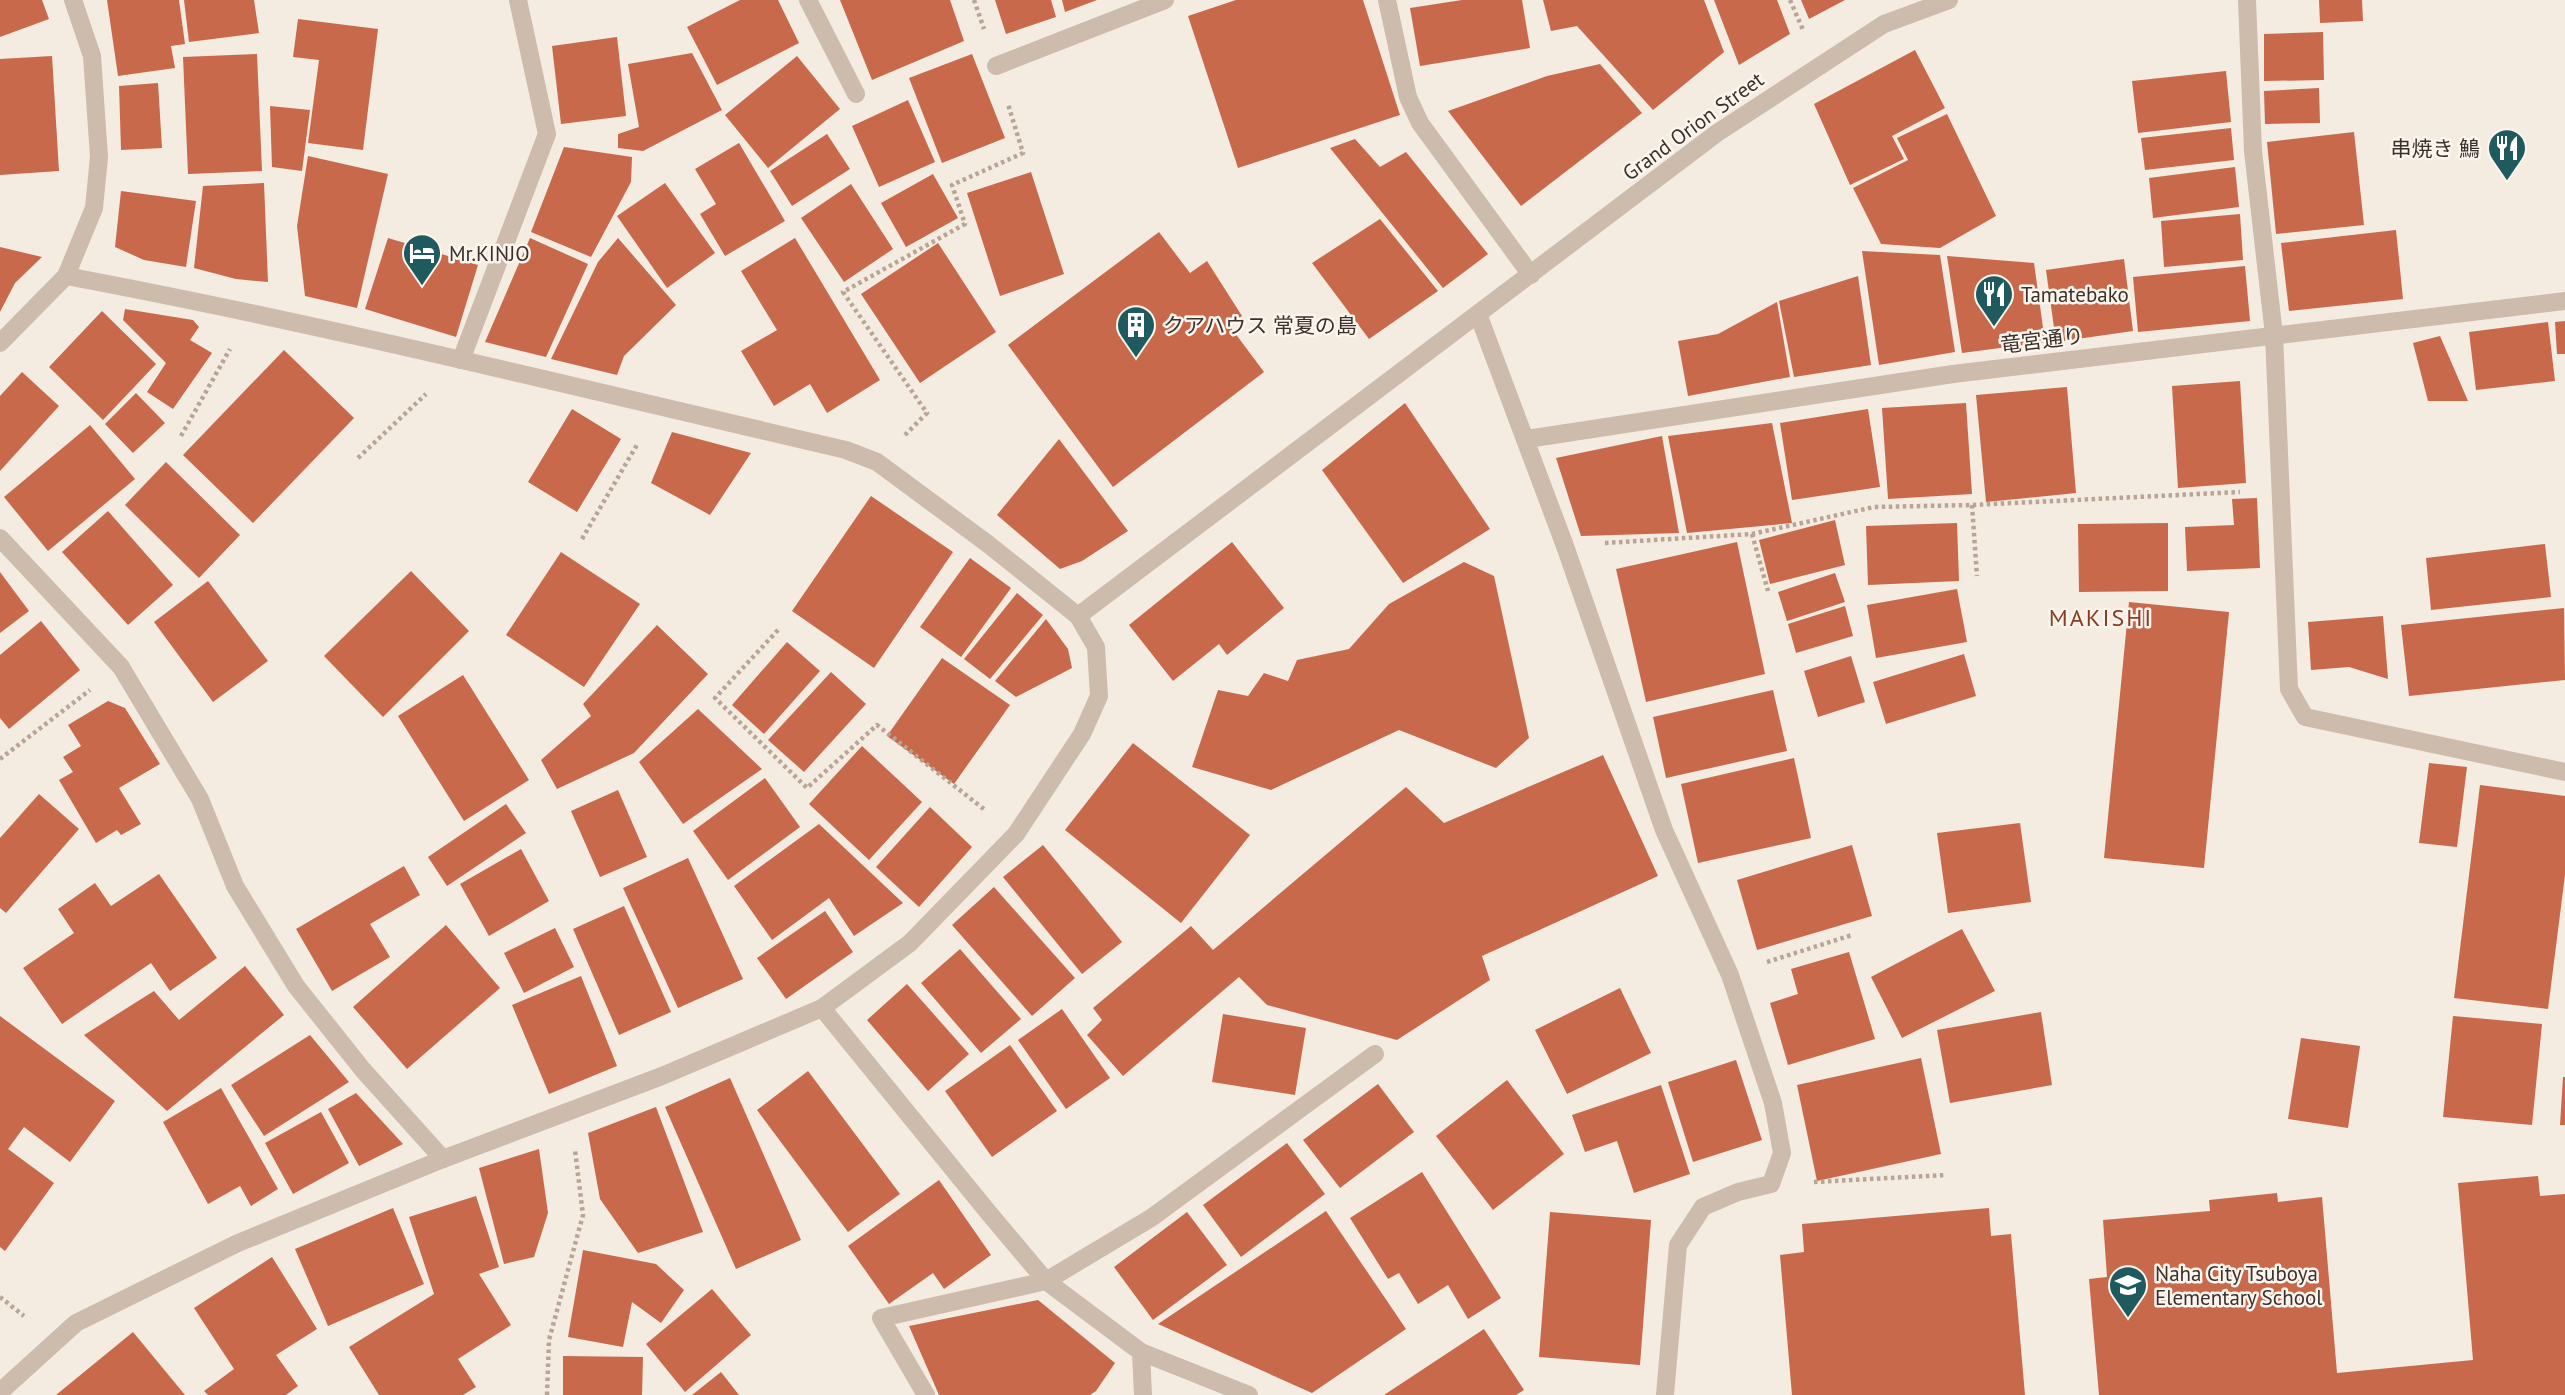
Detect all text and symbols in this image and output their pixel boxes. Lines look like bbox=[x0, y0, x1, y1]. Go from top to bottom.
street label: Grand Orion Street bbox=[1617, 66, 1769, 186]
restaurant icon: 串焼き 鷠 bbox=[2486, 127, 2528, 182]
place label: 串焼き 鷠 bbox=[2390, 135, 2480, 162]
hotel icon: Mr.KINJO bbox=[401, 232, 443, 287]
place label: Mr.KINJO bbox=[449, 240, 530, 267]
restaurant icon: Tamatebako bbox=[1973, 273, 2015, 328]
place label: Tamatebako bbox=[2021, 281, 2129, 308]
building icon: クアハウス 常夏の島 bbox=[1115, 304, 1157, 359]
place label: クアハウス 常夏の島 bbox=[1163, 312, 1357, 339]
street label: 竜宮通り bbox=[1999, 321, 2085, 359]
district label: MAKISHI bbox=[2049, 602, 2153, 633]
place label: Naha City Tsuboya Elementary School bbox=[2155, 1260, 2322, 1311]
school or university icon: Naha City Tsuboya Elementary School bbox=[2107, 1264, 2149, 1319]

